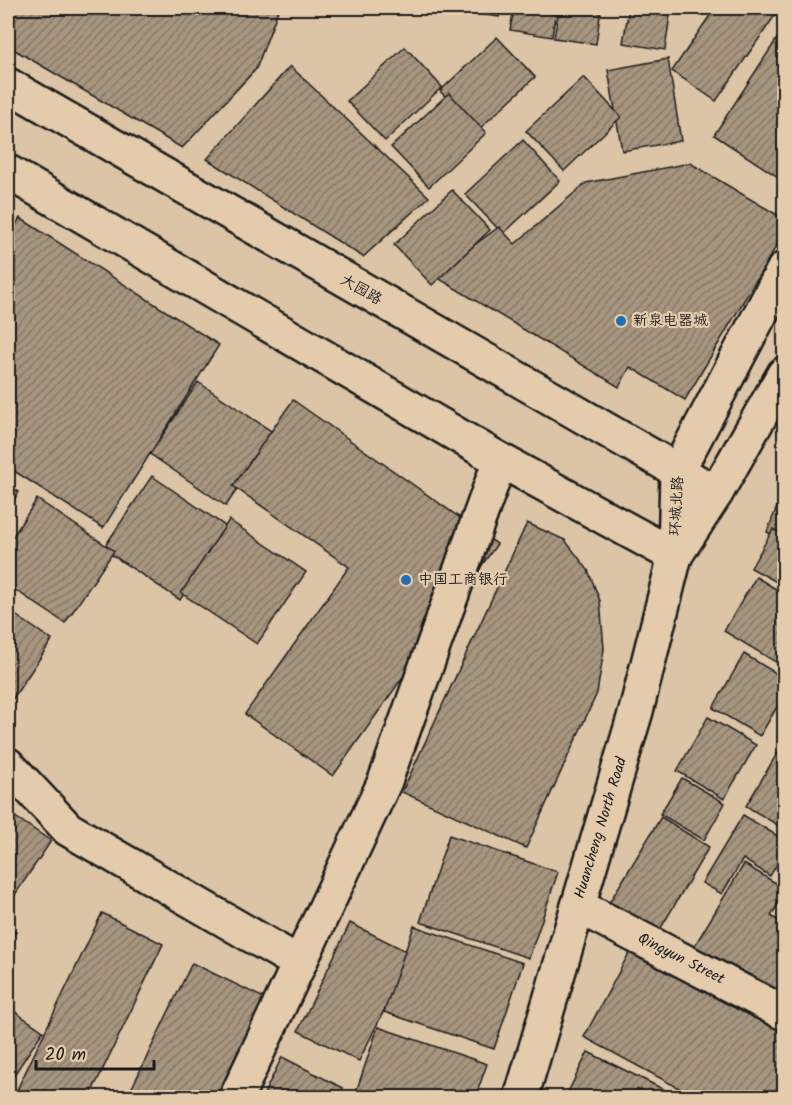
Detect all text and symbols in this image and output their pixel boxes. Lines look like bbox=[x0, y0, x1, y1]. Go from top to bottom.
street label: 大园路 bbox=[336, 268, 386, 312]
place label: 新泉电器城 bbox=[633, 309, 708, 333]
marker: 新泉电器城 bbox=[614, 314, 628, 328]
street label: 环城北路 bbox=[663, 475, 691, 537]
place label: 中国工商银行 bbox=[418, 568, 508, 592]
marker: 中国工商银行 bbox=[399, 573, 413, 587]
street label: Huancheng North Road bbox=[568, 754, 634, 902]
street label: Qingyun Street bbox=[633, 927, 729, 991]
scale bar bbox=[36, 1033, 154, 1071]
text: 20 m bbox=[45, 1041, 86, 1070]

